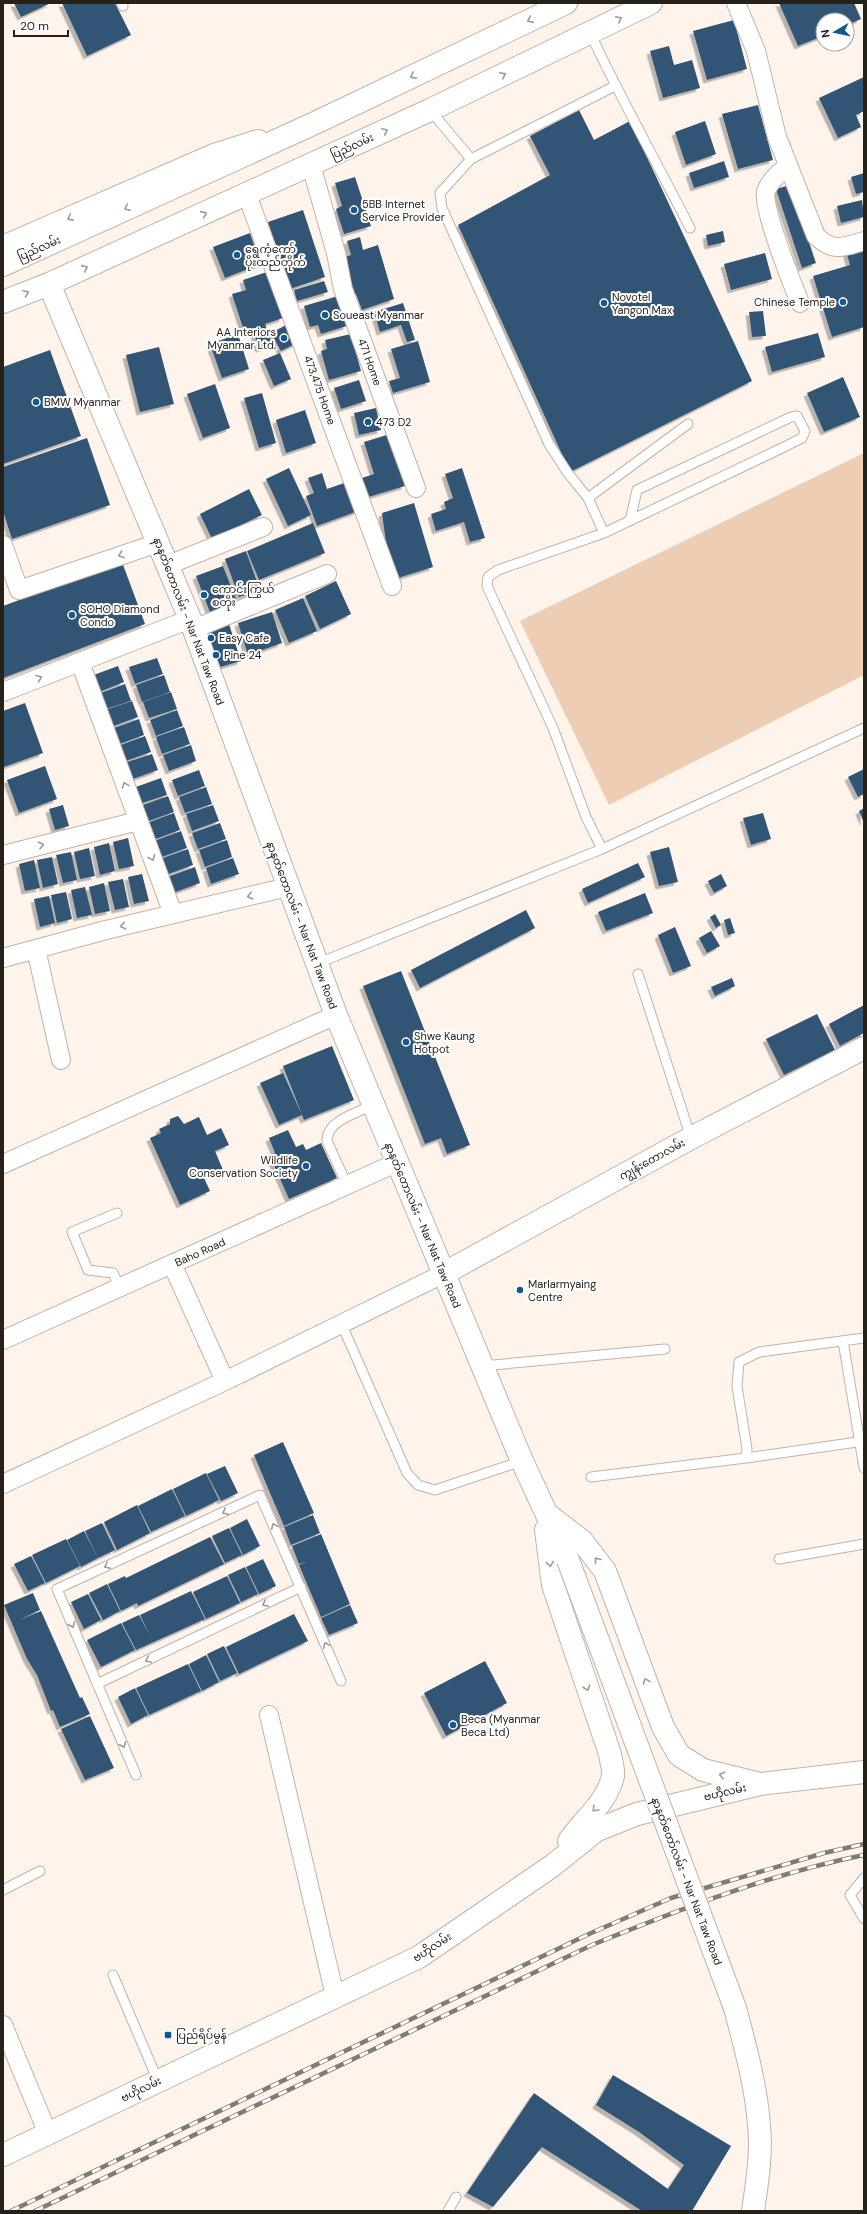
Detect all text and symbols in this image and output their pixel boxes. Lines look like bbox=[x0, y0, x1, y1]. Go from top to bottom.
scale bar bbox=[14, 12, 68, 38]
north arrow bbox=[815, 12, 855, 52]
one-way arrow bbox=[527, 15, 535, 23]
one-way arrow bbox=[615, 16, 622, 24]
text: 20 m bbox=[20, 18, 49, 34]
text: N bbox=[818, 29, 833, 39]
one-way arrow bbox=[410, 71, 417, 79]
one-way arrow bbox=[499, 72, 506, 80]
one-way arrow bbox=[381, 128, 389, 136]
street label: ပြည်လမ်း bbox=[328, 130, 377, 164]
place label: 5BB Internet Service Provider bbox=[362, 197, 445, 224]
one-way arrow bbox=[123, 204, 130, 212]
marker: 5BB Internet Service Provider bbox=[349, 205, 359, 215]
one-way arrow bbox=[199, 211, 207, 219]
one-way arrow bbox=[67, 213, 74, 221]
street label: ပြည်လမ်း bbox=[15, 232, 64, 266]
place label: ရွှေကံ့ကော် ပိုးထည်တိုက် bbox=[245, 242, 306, 271]
marker: ရွှေကံ့ကော် ပိုးထည်တိုက် bbox=[232, 250, 242, 260]
one-way arrow bbox=[81, 264, 88, 272]
one-way arrow bbox=[23, 289, 30, 297]
place label: Novotel Yangon Max bbox=[612, 290, 673, 317]
place label: Chinese Temple bbox=[754, 295, 835, 309]
marker: Chinese Temple bbox=[838, 297, 848, 307]
marker: Novotel Yangon Max bbox=[599, 298, 609, 308]
place label: Soueast Myanmar bbox=[333, 308, 424, 322]
marker: Soueast Myanmar bbox=[320, 310, 330, 320]
place label: AA Interiors Myanmar Ltd. bbox=[207, 325, 276, 352]
marker: AA Interiors Myanmar Ltd. bbox=[279, 333, 289, 343]
street label: 471 Home bbox=[355, 337, 385, 387]
street label: 473,475 Home bbox=[301, 353, 339, 427]
place label: BMW Myanmar bbox=[44, 395, 121, 409]
marker: BMW Myanmar bbox=[31, 397, 41, 407]
place label: 473 D2 bbox=[376, 415, 411, 429]
marker: 473 D2 bbox=[363, 417, 373, 427]
street label: နာနတ်တောလမ်း - Nar Nat Taw Road bbox=[149, 535, 228, 708]
one-way arrow bbox=[118, 551, 125, 559]
place label: ကောင်းကြွယ် စတိုး bbox=[212, 582, 274, 611]
marker: ကောင်းကြွယ် စတိုး bbox=[199, 590, 209, 600]
place label: SOHO Diamond Condo bbox=[80, 602, 160, 629]
marker: SOHO Diamond Condo bbox=[67, 610, 77, 620]
place label: Easy Cafe bbox=[219, 631, 269, 645]
marker: Easy Cafe bbox=[206, 633, 216, 643]
place label: Pine 24 bbox=[224, 648, 262, 662]
marker: Pine 24 bbox=[211, 650, 221, 660]
one-way arrow bbox=[36, 675, 43, 683]
one-way arrow bbox=[121, 781, 129, 788]
street label: နာနတ်တောလမ်း - Nar Nat Taw Road bbox=[262, 839, 341, 1012]
one-way arrow bbox=[38, 842, 44, 850]
one-way arrow bbox=[147, 854, 155, 861]
one-way arrow bbox=[246, 892, 253, 900]
one-way arrow bbox=[120, 921, 126, 929]
place label: Shwe Kaung Hotpot bbox=[414, 1029, 475, 1056]
marker: Shwe Kaung Hotpot bbox=[401, 1037, 411, 1047]
street label: ကျွန်းတောလမ်း bbox=[617, 1135, 689, 1185]
street label: နာနတ်တောလမ်း - Nar Nat Taw Road bbox=[380, 1140, 464, 1311]
place label: Wildlife Conservation Society bbox=[189, 1153, 298, 1180]
marker: Wildlife Conservation Society bbox=[301, 1161, 311, 1171]
street label: Baho Road bbox=[172, 1235, 228, 1269]
place label: Marlarmyaing Centre bbox=[528, 1277, 596, 1304]
marker: Marlarmyaing Centre bbox=[515, 1285, 525, 1295]
one-way arrow bbox=[221, 1507, 229, 1515]
one-way arrow bbox=[270, 1522, 278, 1529]
one-way arrow bbox=[595, 1558, 602, 1565]
one-way arrow bbox=[103, 1561, 111, 1569]
one-way arrow bbox=[546, 1561, 555, 1567]
one-way arrow bbox=[262, 1599, 270, 1607]
one-way arrow bbox=[68, 1622, 76, 1629]
one-way arrow bbox=[322, 1642, 330, 1649]
one-way arrow bbox=[144, 1655, 152, 1663]
one-way arrow bbox=[642, 1677, 650, 1684]
one-way arrow bbox=[583, 1685, 591, 1692]
place label: Beca (Myanmar Beca Ltd) bbox=[461, 1712, 540, 1739]
marker: Beca (Myanmar Beca Ltd) bbox=[448, 1720, 458, 1730]
one-way arrow bbox=[118, 1740, 126, 1748]
one-way arrow bbox=[719, 1771, 726, 1780]
street label: ဗဟိုလမ်း bbox=[702, 1780, 748, 1806]
street label: နာနတ်တော်လမ်း - Nar Nat Taw Road bbox=[647, 1795, 726, 1968]
one-way arrow bbox=[592, 1804, 600, 1812]
street label: ဗဟိုလမ်း bbox=[410, 1929, 455, 1966]
place label: ပြည်ရိပ်မွန် bbox=[176, 2028, 227, 2044]
marker: ပြည်ရိပ်မွန် bbox=[163, 2030, 173, 2040]
street label: ဗဟိုလမ်း bbox=[118, 2073, 165, 2107]

